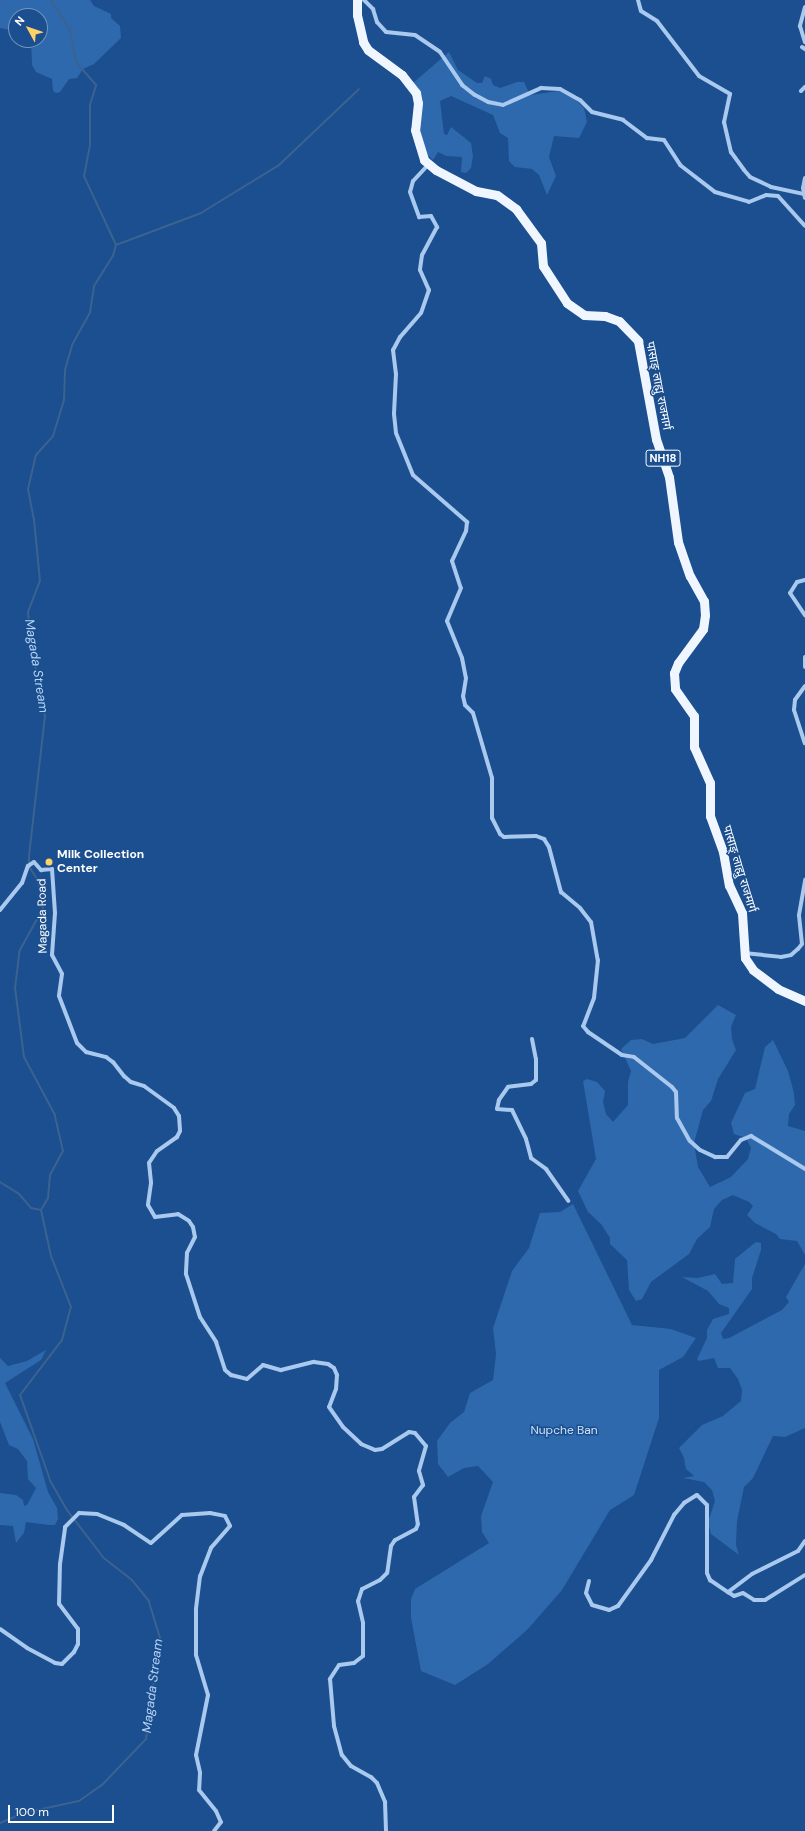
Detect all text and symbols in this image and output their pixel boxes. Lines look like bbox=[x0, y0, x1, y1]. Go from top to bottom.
north arrow bbox=[8, 8, 48, 48]
text: N bbox=[12, 13, 28, 29]
street label: पासाङ् लाह्मु राजमार्ग bbox=[642, 340, 674, 432]
road number: NH18 bbox=[645, 449, 681, 467]
water label: Magada Stream bbox=[21, 618, 51, 714]
street label: पासाङ् लाह्मु राजमार्ग bbox=[719, 824, 759, 914]
place label: Milk Collection Center bbox=[57, 848, 144, 876]
marker: Milk Collection Center bbox=[44, 857, 54, 867]
street label: Magada Road bbox=[35, 878, 51, 954]
park label: Nupche Ban bbox=[530, 1424, 598, 1438]
water label: Magada Stream bbox=[139, 1638, 167, 1734]
scale bar bbox=[10, 1797, 116, 1823]
text: 100 m bbox=[15, 1804, 49, 1820]

